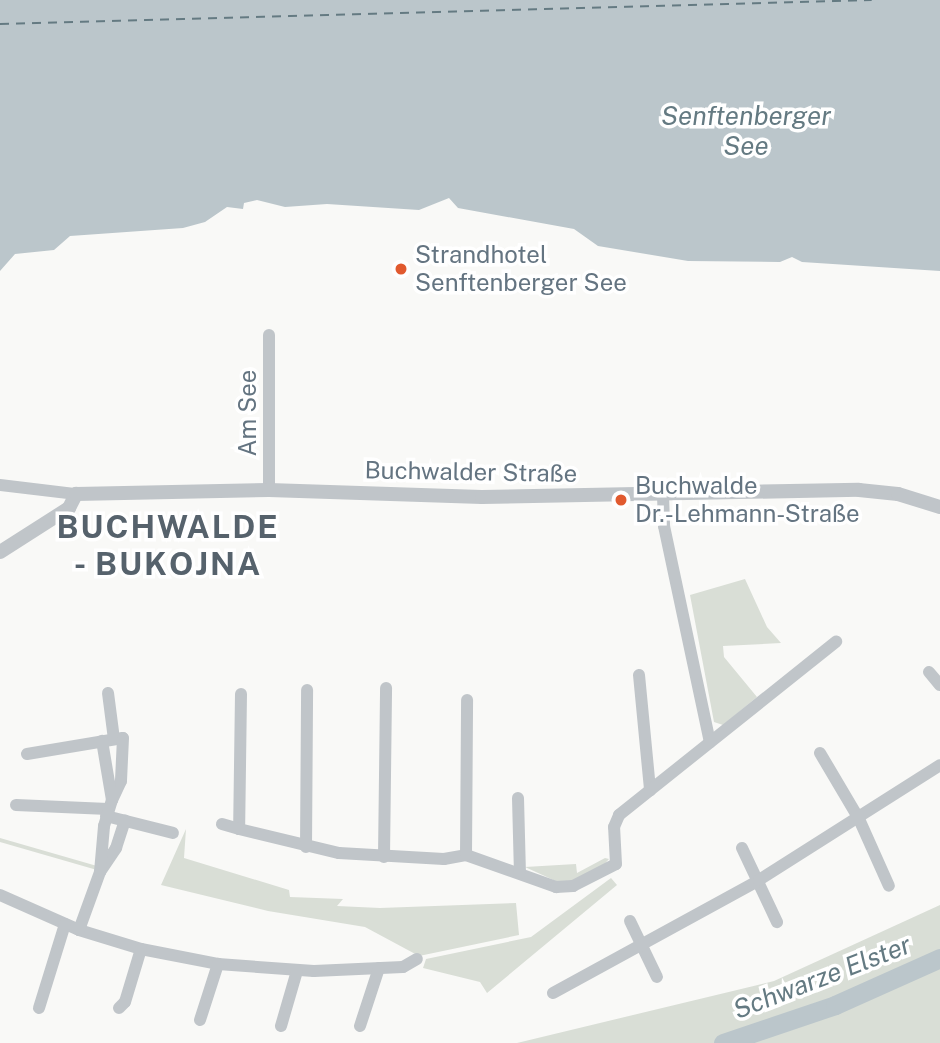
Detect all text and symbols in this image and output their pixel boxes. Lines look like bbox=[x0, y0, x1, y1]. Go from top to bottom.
water label: Senftenberger See bbox=[661, 100, 831, 162]
place label: Strandhotel Senftenberger See bbox=[415, 241, 627, 297]
marker: Strandhotel Senftenberger See bbox=[393, 261, 409, 277]
street label: Am See bbox=[234, 370, 262, 456]
street label: Buchwalder Straße bbox=[364, 456, 578, 488]
place label: Buchwalde Dr.-Lehmann-Straße bbox=[635, 472, 860, 528]
marker: Buchwalde Dr.-Lehmann-Straße bbox=[613, 492, 629, 508]
district label: BUCHWALDE - BUKOJNA bbox=[58, 509, 278, 584]
water label: Schwarze Elster bbox=[729, 929, 915, 1025]

